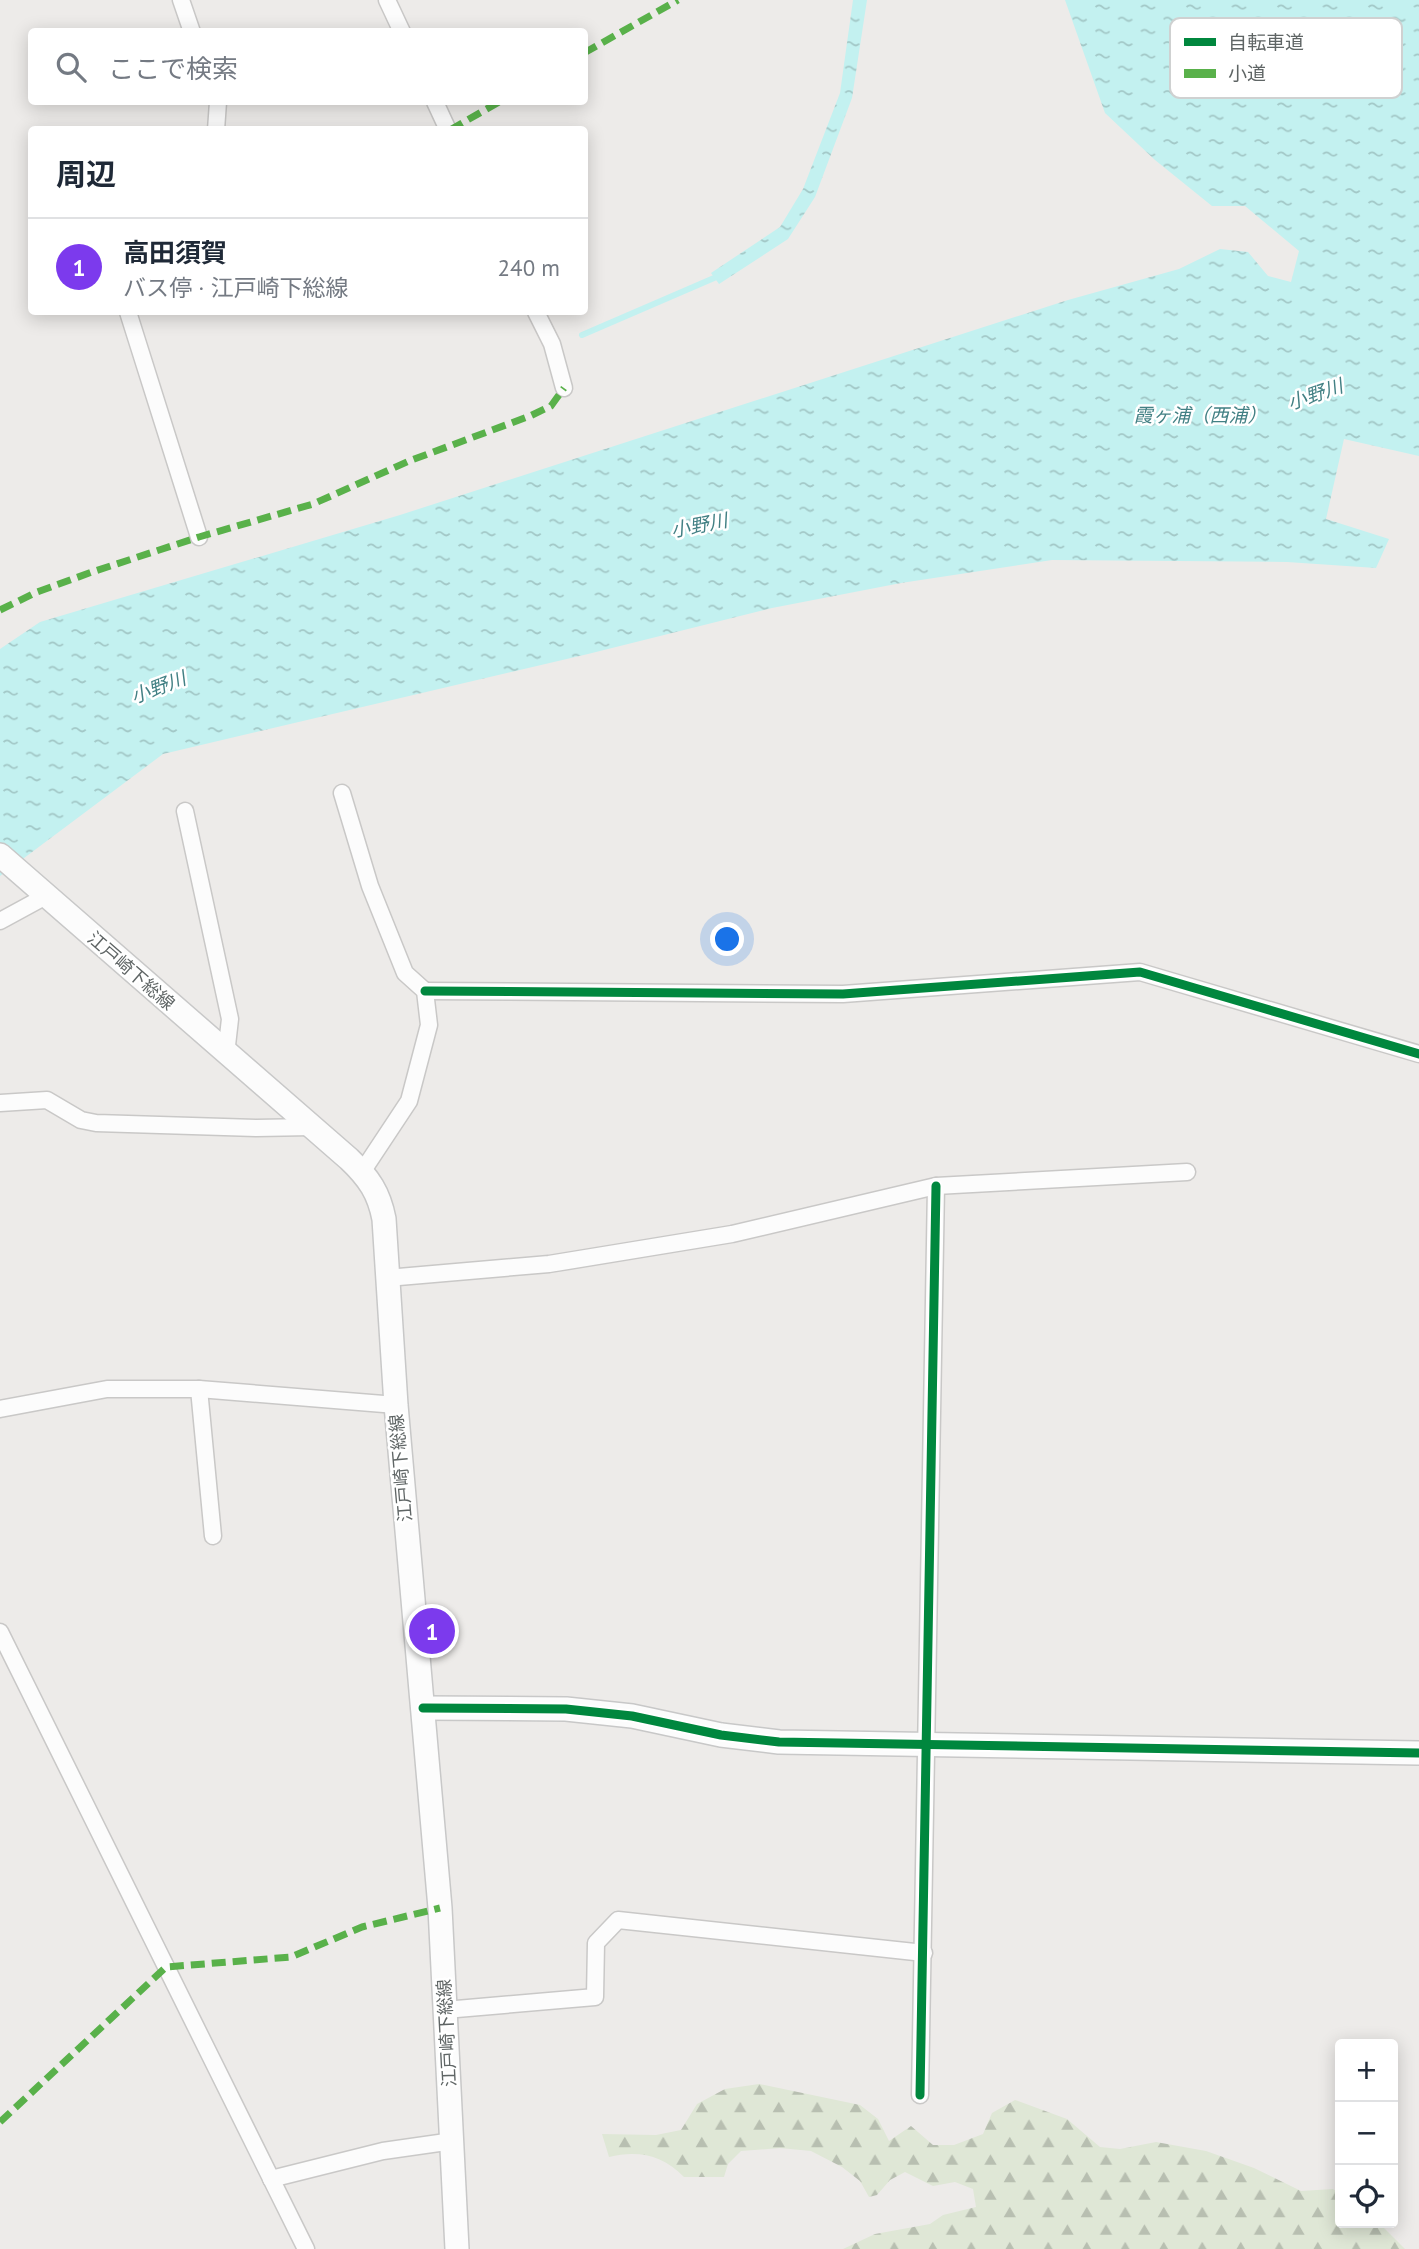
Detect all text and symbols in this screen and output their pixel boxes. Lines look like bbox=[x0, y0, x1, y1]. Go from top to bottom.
legend bbox=[1170, 18, 1402, 98]
search box bbox=[28, 28, 588, 105]
text: 自転車道 bbox=[1228, 30, 1304, 54]
icon: search bbox=[52, 48, 90, 86]
text: ここで検索 bbox=[108, 52, 238, 85]
text: 小道 bbox=[1228, 61, 1266, 85]
text: 周辺 bbox=[56, 154, 116, 193]
text: 高田須賀 bbox=[123, 236, 227, 269]
text: 1 bbox=[72, 253, 86, 282]
text: 240 m bbox=[498, 253, 560, 282]
text: バス停 · 江戸崎下総線 bbox=[123, 273, 348, 302]
water label: 小野川 bbox=[1284, 373, 1348, 415]
water label: 霞ヶ浦（西浦） bbox=[1133, 403, 1267, 427]
water label: 小野川 bbox=[669, 507, 731, 542]
water label: 小野川 bbox=[127, 665, 191, 708]
your location bbox=[710, 922, 744, 956]
street label: 江戸崎下総線 bbox=[83, 927, 180, 1015]
street label: 江戸崎下総線 bbox=[384, 1413, 417, 1523]
pin: 1 bbox=[409, 1605, 455, 1657]
street label: 江戸崎下総線 bbox=[432, 1978, 461, 2088]
map controls bbox=[1335, 2039, 1398, 2228]
button: + bbox=[1335, 2039, 1398, 2102]
button: − bbox=[1335, 2102, 1398, 2165]
button: locate bbox=[1335, 2165, 1398, 2228]

